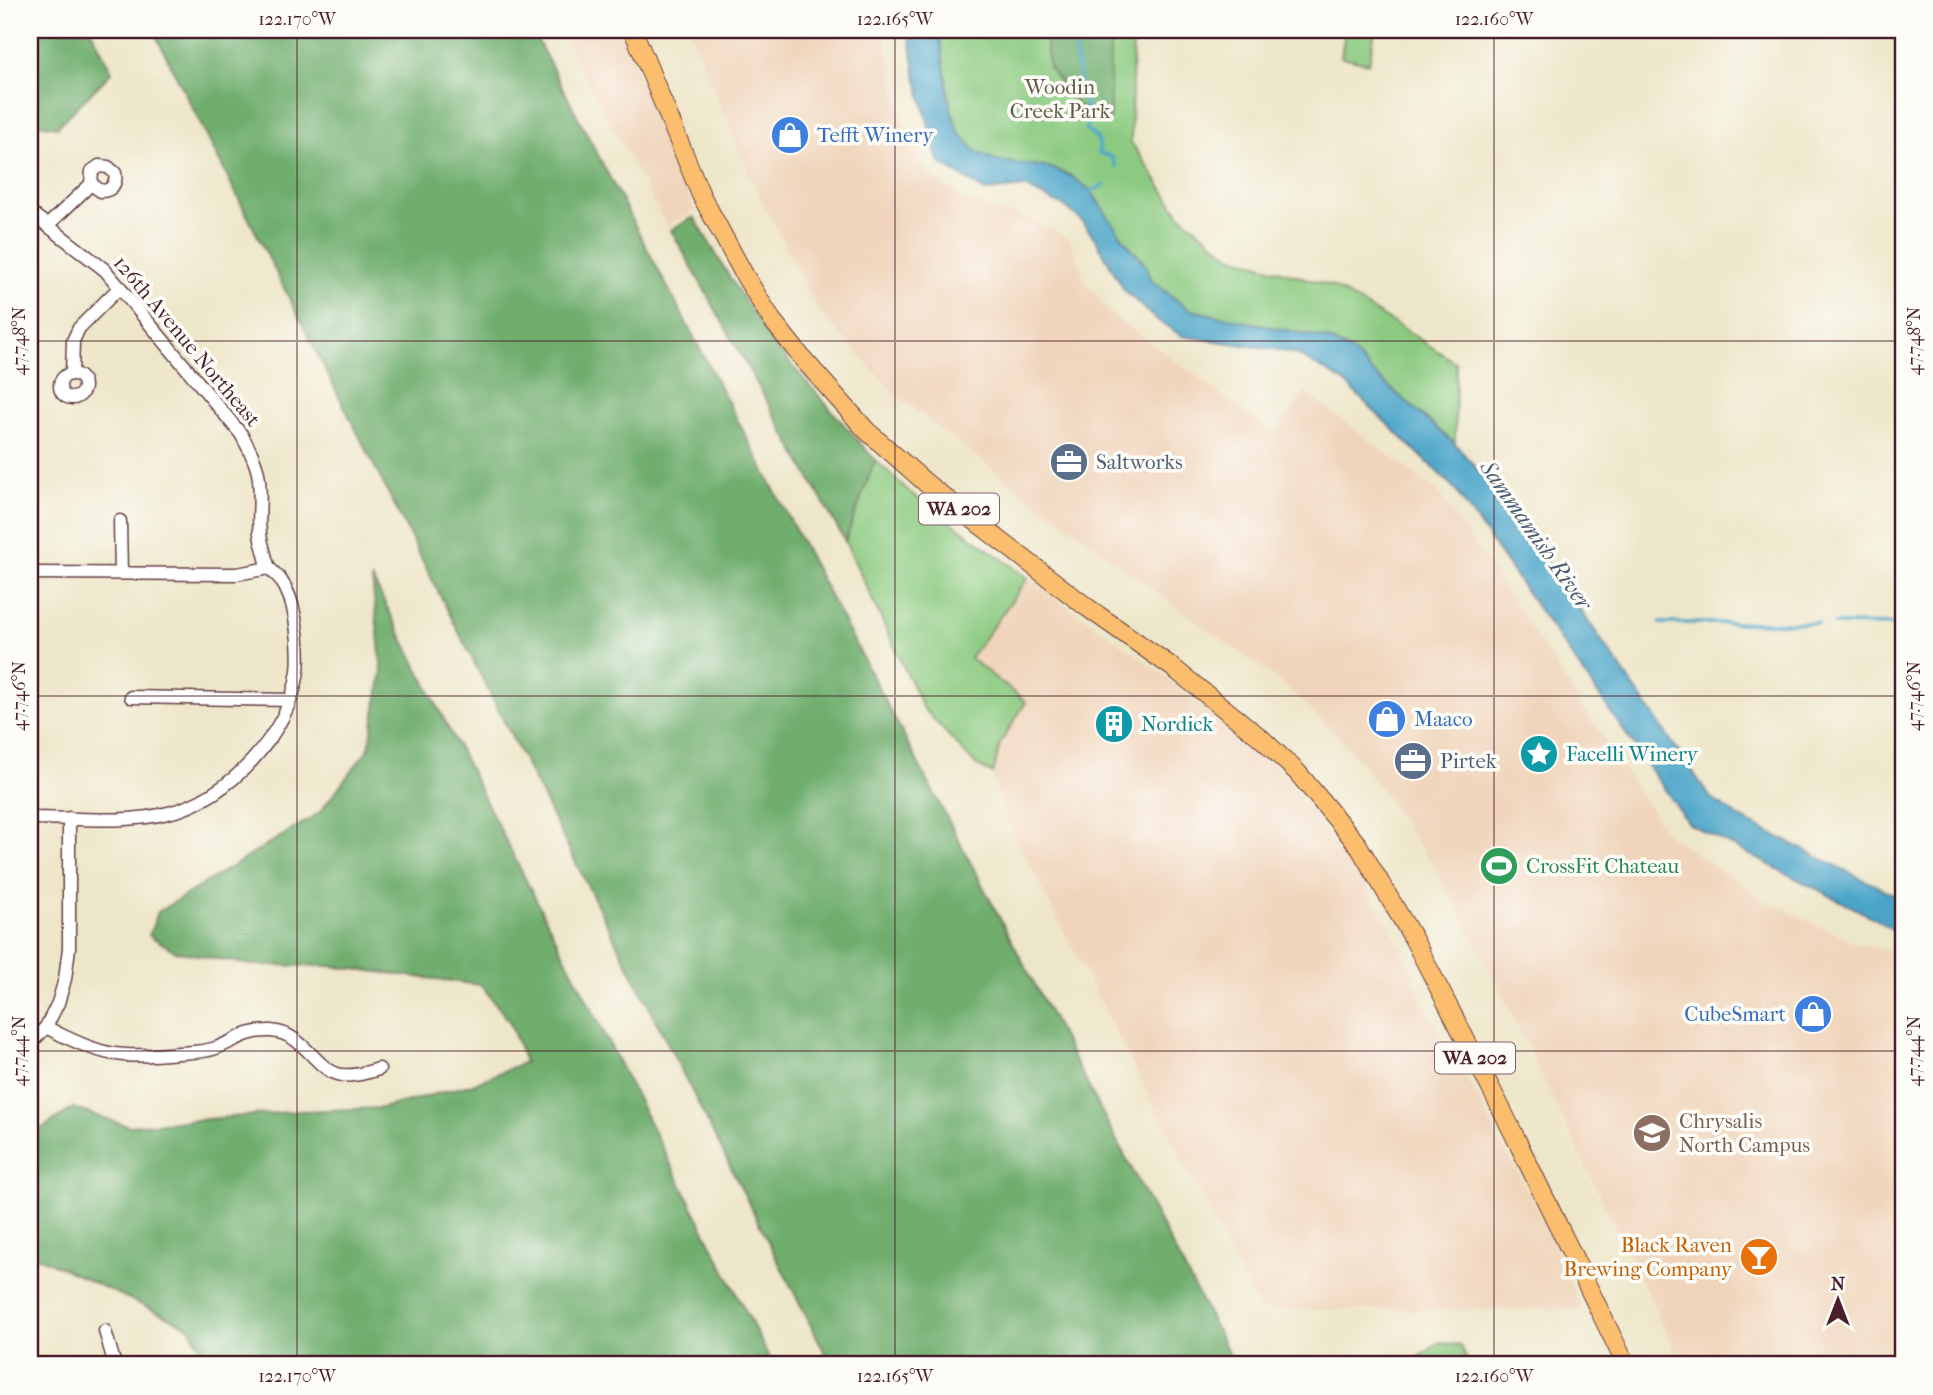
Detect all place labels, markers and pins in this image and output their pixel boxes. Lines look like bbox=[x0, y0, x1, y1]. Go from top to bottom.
shop icon: Tefft Winery bbox=[769, 114, 811, 156]
place label: Tefft Winery bbox=[817, 123, 934, 147]
office icon: Saltworks bbox=[1048, 441, 1090, 483]
place label: Saltworks bbox=[1096, 450, 1183, 474]
shop icon: Maaco bbox=[1366, 698, 1408, 740]
building icon: Nordick bbox=[1093, 703, 1135, 745]
place label: Maaco bbox=[1414, 707, 1473, 731]
place label: Nordick bbox=[1141, 712, 1213, 736]
place icon: Facelli Winery bbox=[1518, 733, 1560, 775]
office icon: Pirtek bbox=[1392, 740, 1434, 782]
place label: Facelli Winery bbox=[1566, 742, 1699, 766]
place label: Pirtek bbox=[1440, 749, 1497, 773]
sports icon: CrossFit Chateau bbox=[1478, 845, 1520, 887]
place label: CrossFit Chateau bbox=[1526, 854, 1679, 878]
shop icon: CubeSmart bbox=[1792, 993, 1834, 1035]
place label: CubeSmart bbox=[1684, 1002, 1787, 1026]
place label: Chrysalis North Campus bbox=[1679, 1109, 1810, 1157]
school or university icon: Chrysalis North Campus bbox=[1631, 1112, 1673, 1154]
place label: Black Raven Brewing Company bbox=[1564, 1233, 1733, 1281]
bar icon: Black Raven Brewing Company bbox=[1738, 1236, 1780, 1278]

